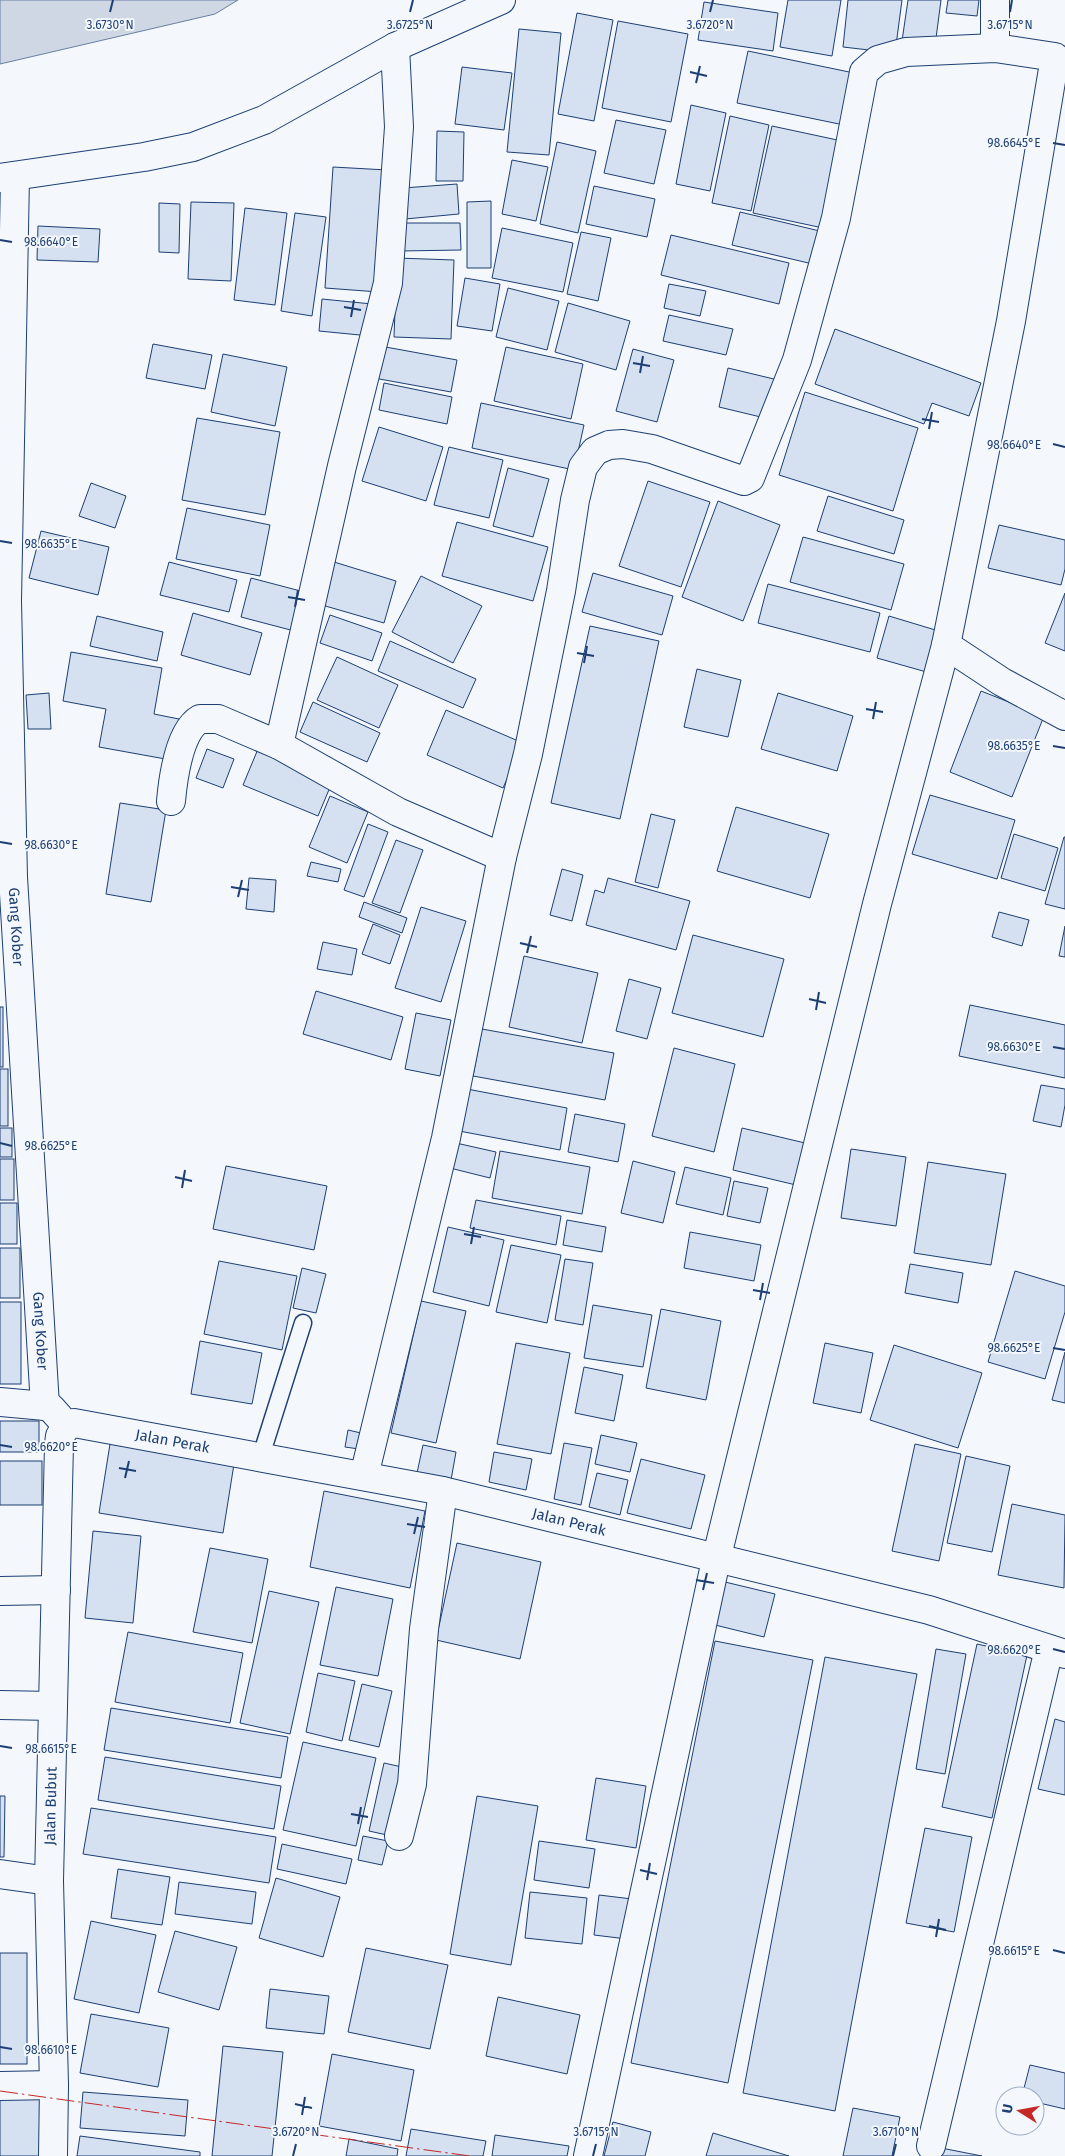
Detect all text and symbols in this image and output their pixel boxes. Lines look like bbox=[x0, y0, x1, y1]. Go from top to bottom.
text: 3.6730°N bbox=[86, 18, 134, 32]
text: 3.6725°N bbox=[387, 18, 433, 32]
text: 3.6720°N bbox=[686, 18, 734, 32]
text: 3.6715°N bbox=[987, 18, 1033, 32]
text: 98.6645°E bbox=[987, 136, 1041, 150]
text: 98.6640°E bbox=[24, 235, 78, 249]
text: 98.6640°E bbox=[987, 438, 1041, 452]
text: 98.6635°E bbox=[25, 537, 77, 551]
text: 98.6635°E bbox=[988, 739, 1040, 753]
text: 98.6630°E bbox=[24, 838, 78, 852]
street label: Gang Kober bbox=[5, 887, 27, 967]
text: 98.6630°E bbox=[987, 1040, 1041, 1054]
text: 98.6625°E bbox=[25, 1139, 77, 1153]
street label: Gang Kober bbox=[29, 1291, 52, 1371]
text: 98.6625°E bbox=[988, 1341, 1040, 1355]
street label: Jalan Perak bbox=[134, 1425, 211, 1457]
text: 98.6620°E bbox=[24, 1440, 78, 1454]
street label: Jalan Perak bbox=[530, 1504, 608, 1540]
text: 98.6620°E bbox=[987, 1643, 1041, 1657]
text: 98.6615°E bbox=[25, 1742, 77, 1756]
street label: Jalan Bubut bbox=[41, 1766, 61, 1846]
text: 98.6615°E bbox=[988, 1944, 1040, 1958]
text: 98.6610°E bbox=[25, 2043, 77, 2057]
north arrow bbox=[995, 2086, 1045, 2136]
text: U bbox=[999, 2103, 1017, 2115]
text: 3.6720°N bbox=[272, 2125, 320, 2139]
text: 3.6715°N bbox=[573, 2125, 619, 2139]
text: 3.6710°N bbox=[873, 2125, 919, 2139]

